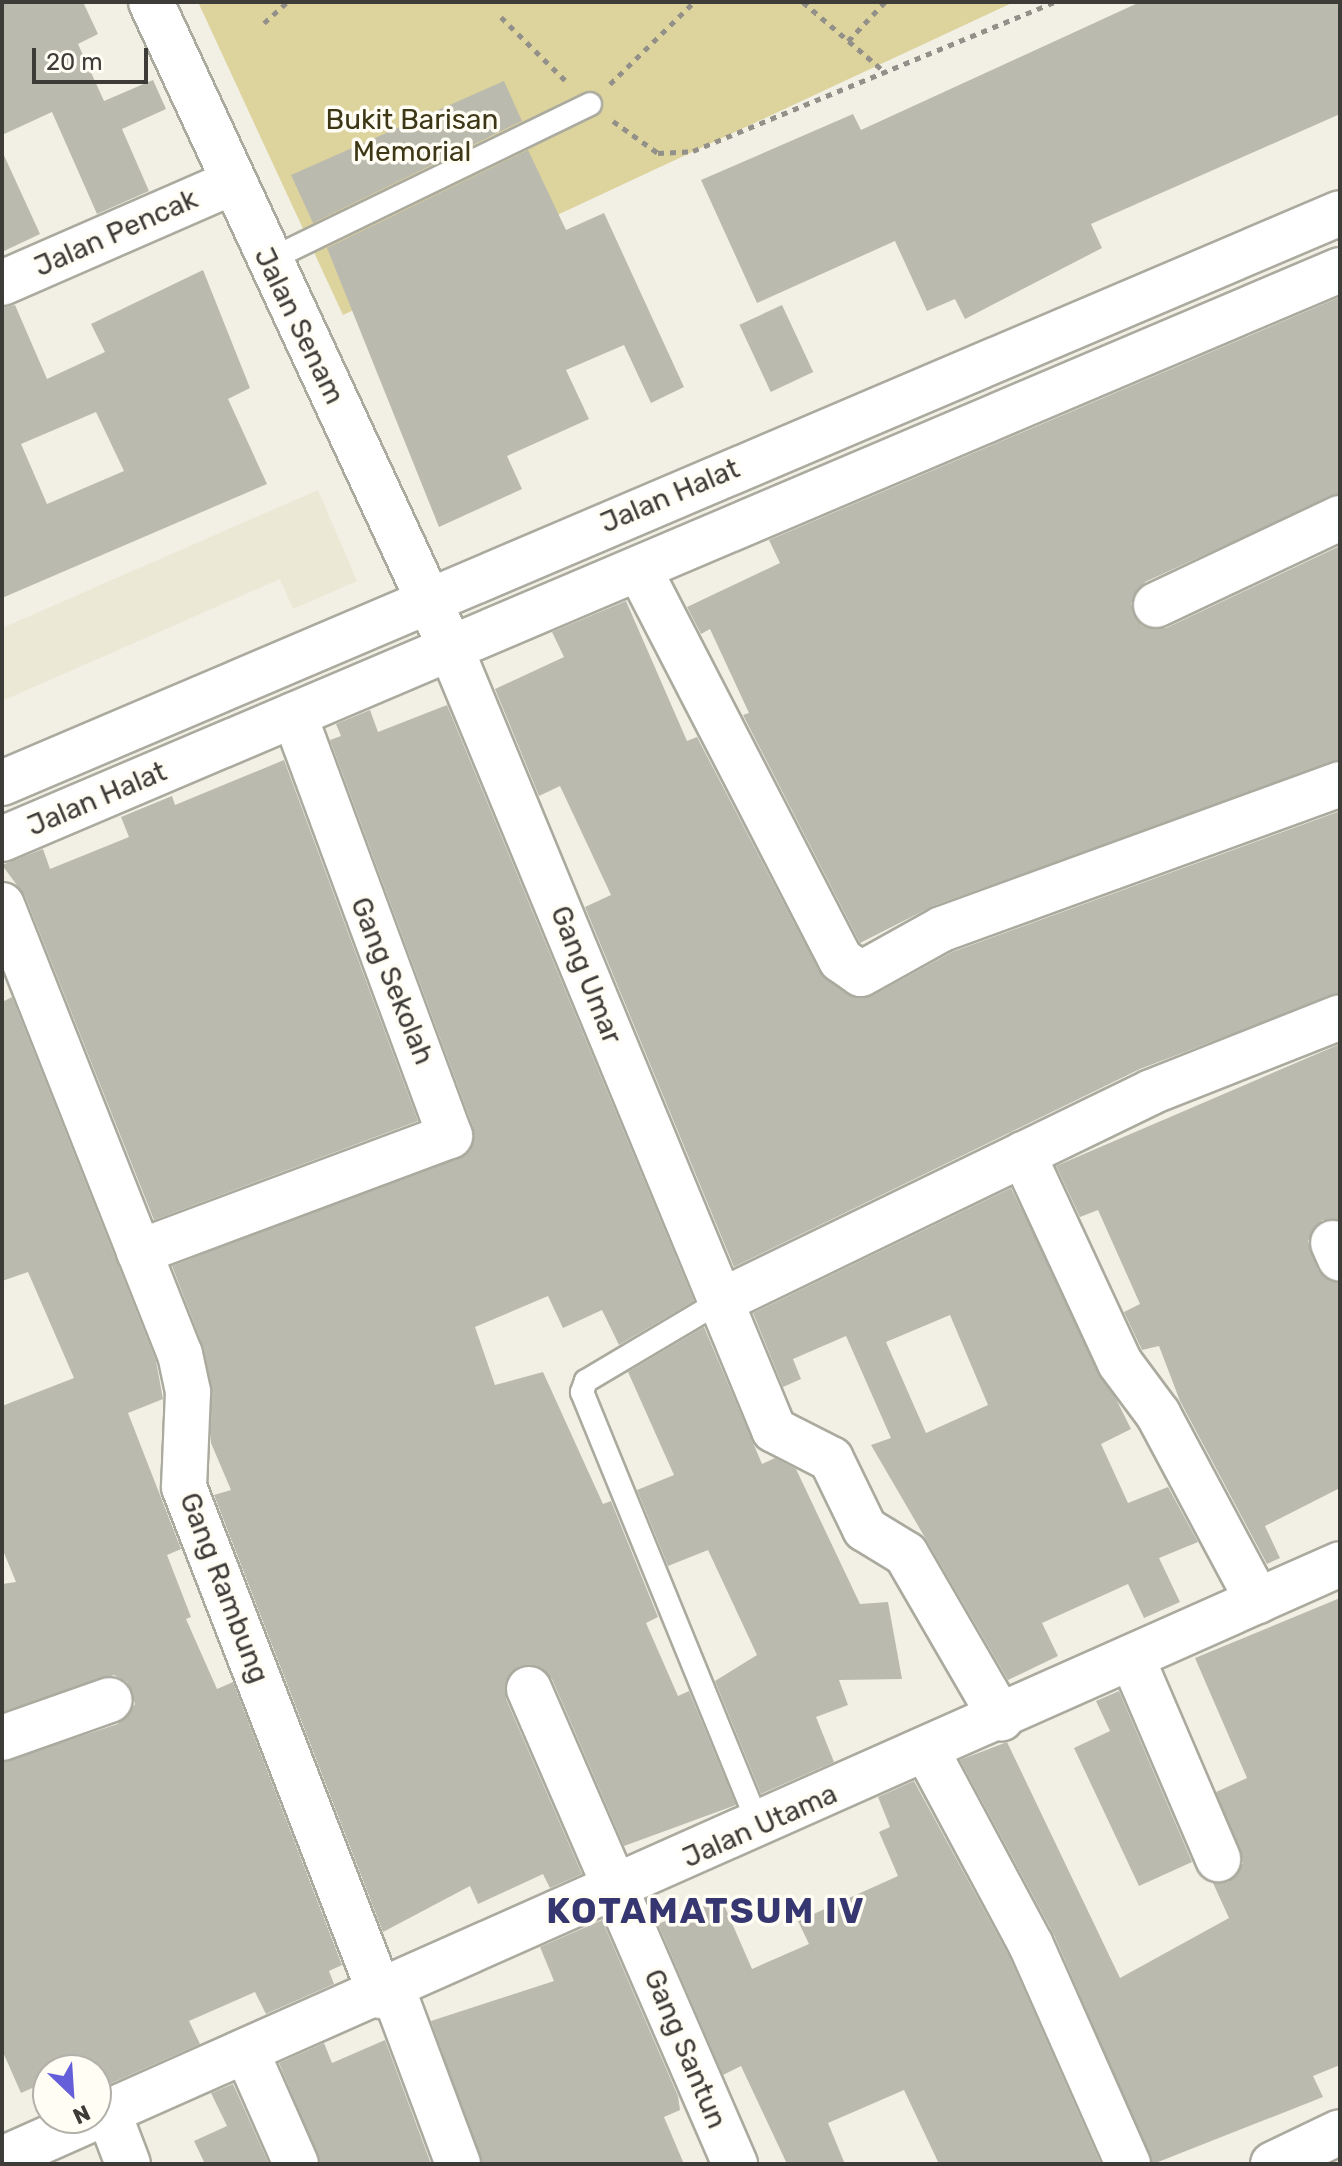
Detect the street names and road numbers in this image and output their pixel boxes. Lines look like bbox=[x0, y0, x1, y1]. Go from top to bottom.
street label: Jalan Pencak bbox=[29, 182, 203, 284]
street label: Jalan Senam bbox=[247, 242, 351, 410]
street label: Jalan Halat bbox=[595, 452, 745, 540]
street label: Jalan Halat bbox=[22, 755, 172, 843]
street label: Gang Sekolah bbox=[343, 893, 441, 1069]
street label: Gang Umar bbox=[543, 901, 629, 1049]
street label: Gang Rambung bbox=[172, 1488, 276, 1688]
street label: Jalan Utama bbox=[678, 1777, 842, 1875]
street label: Gang Santun bbox=[636, 1964, 734, 2134]

